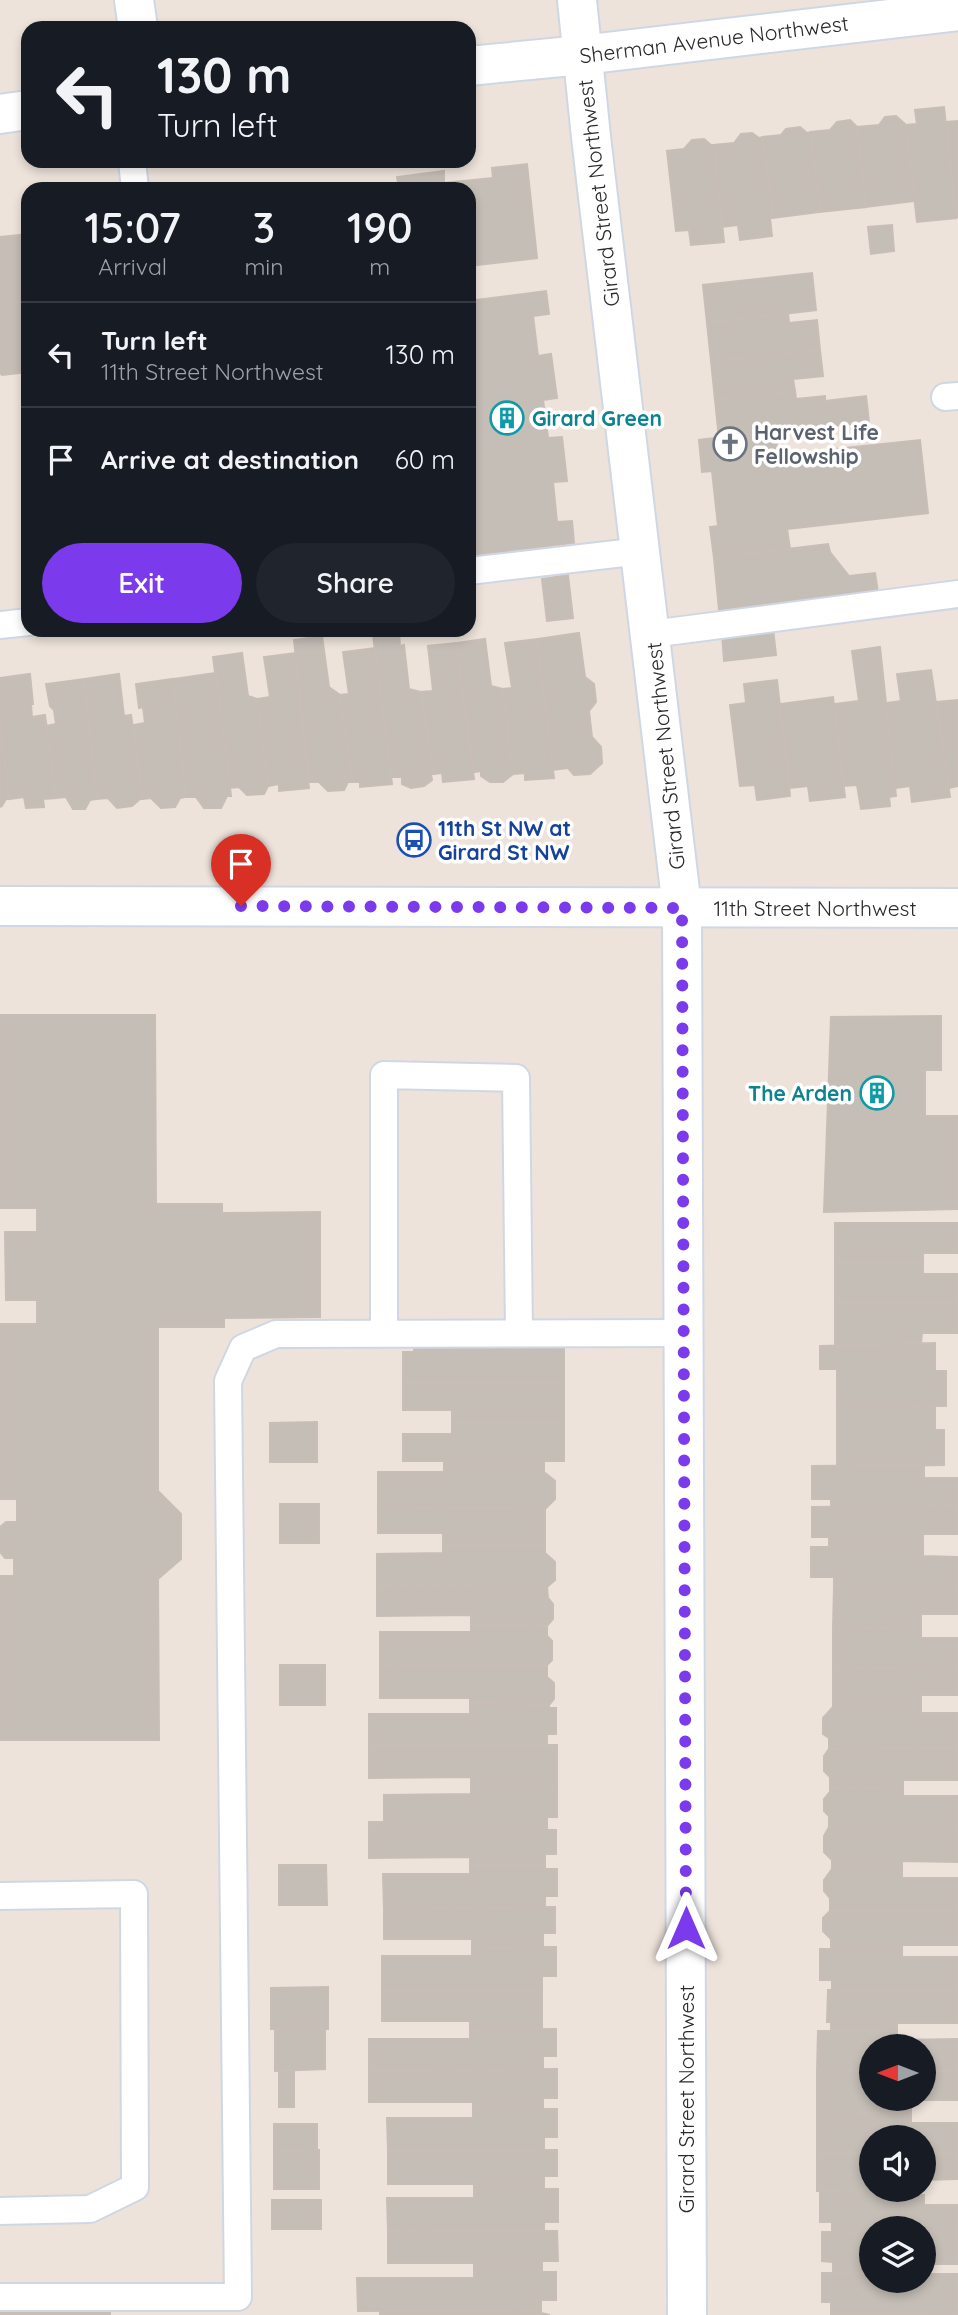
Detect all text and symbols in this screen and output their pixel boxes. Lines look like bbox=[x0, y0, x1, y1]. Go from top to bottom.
street label: Sherman Avenue Northwest bbox=[578, 10, 850, 68]
text: 130 m bbox=[157, 44, 291, 105]
icon: left bbox=[42, 49, 133, 140]
street label: Girard Street Northwest bbox=[571, 78, 625, 308]
text: Turn left bbox=[157, 105, 278, 145]
text: 15:07 bbox=[85, 201, 181, 254]
text: 3 bbox=[253, 201, 275, 254]
text: 190 bbox=[347, 201, 412, 254]
text: Arrival bbox=[98, 252, 167, 281]
text: min bbox=[244, 252, 284, 281]
text: m bbox=[369, 252, 390, 281]
text: Turn left bbox=[101, 324, 208, 357]
icon: left bbox=[42, 336, 80, 374]
text: 130 m bbox=[385, 338, 455, 371]
text: 11th Street Northwest bbox=[101, 357, 324, 386]
building icon: Girard Green bbox=[488, 399, 526, 437]
place label: Girard Green bbox=[532, 405, 662, 431]
place label: Harvest Life Fellowship bbox=[754, 419, 879, 469]
church icon: Harvest Life Fellowship bbox=[711, 425, 749, 463]
icon: arrive bbox=[42, 441, 80, 479]
text: Arrive at destination bbox=[101, 443, 359, 476]
text: 60 m bbox=[395, 443, 455, 476]
button: Exit bbox=[42, 543, 242, 623]
button: Share bbox=[256, 543, 455, 623]
street label: Girard Street Northwest bbox=[640, 641, 690, 871]
place label: 11th St NW at Girard St NW bbox=[438, 815, 571, 865]
bus stop icon: 11th St NW at Girard St NW bbox=[395, 821, 433, 859]
pin bbox=[211, 834, 271, 906]
icon: arrive bbox=[222, 845, 260, 883]
street label: 11th Street Northwest bbox=[713, 895, 917, 921]
building icon: The Arden bbox=[858, 1074, 896, 1112]
place label: The Arden bbox=[748, 1080, 852, 1106]
position arrow bbox=[649, 1891, 723, 1965]
street label: Girard Street Northwest bbox=[673, 1985, 699, 2213]
north arrow bbox=[859, 2034, 936, 2110]
map controls bbox=[859, 2034, 936, 2293]
button: sound bbox=[859, 2125, 936, 2202]
button: layers bbox=[859, 2216, 936, 2293]

